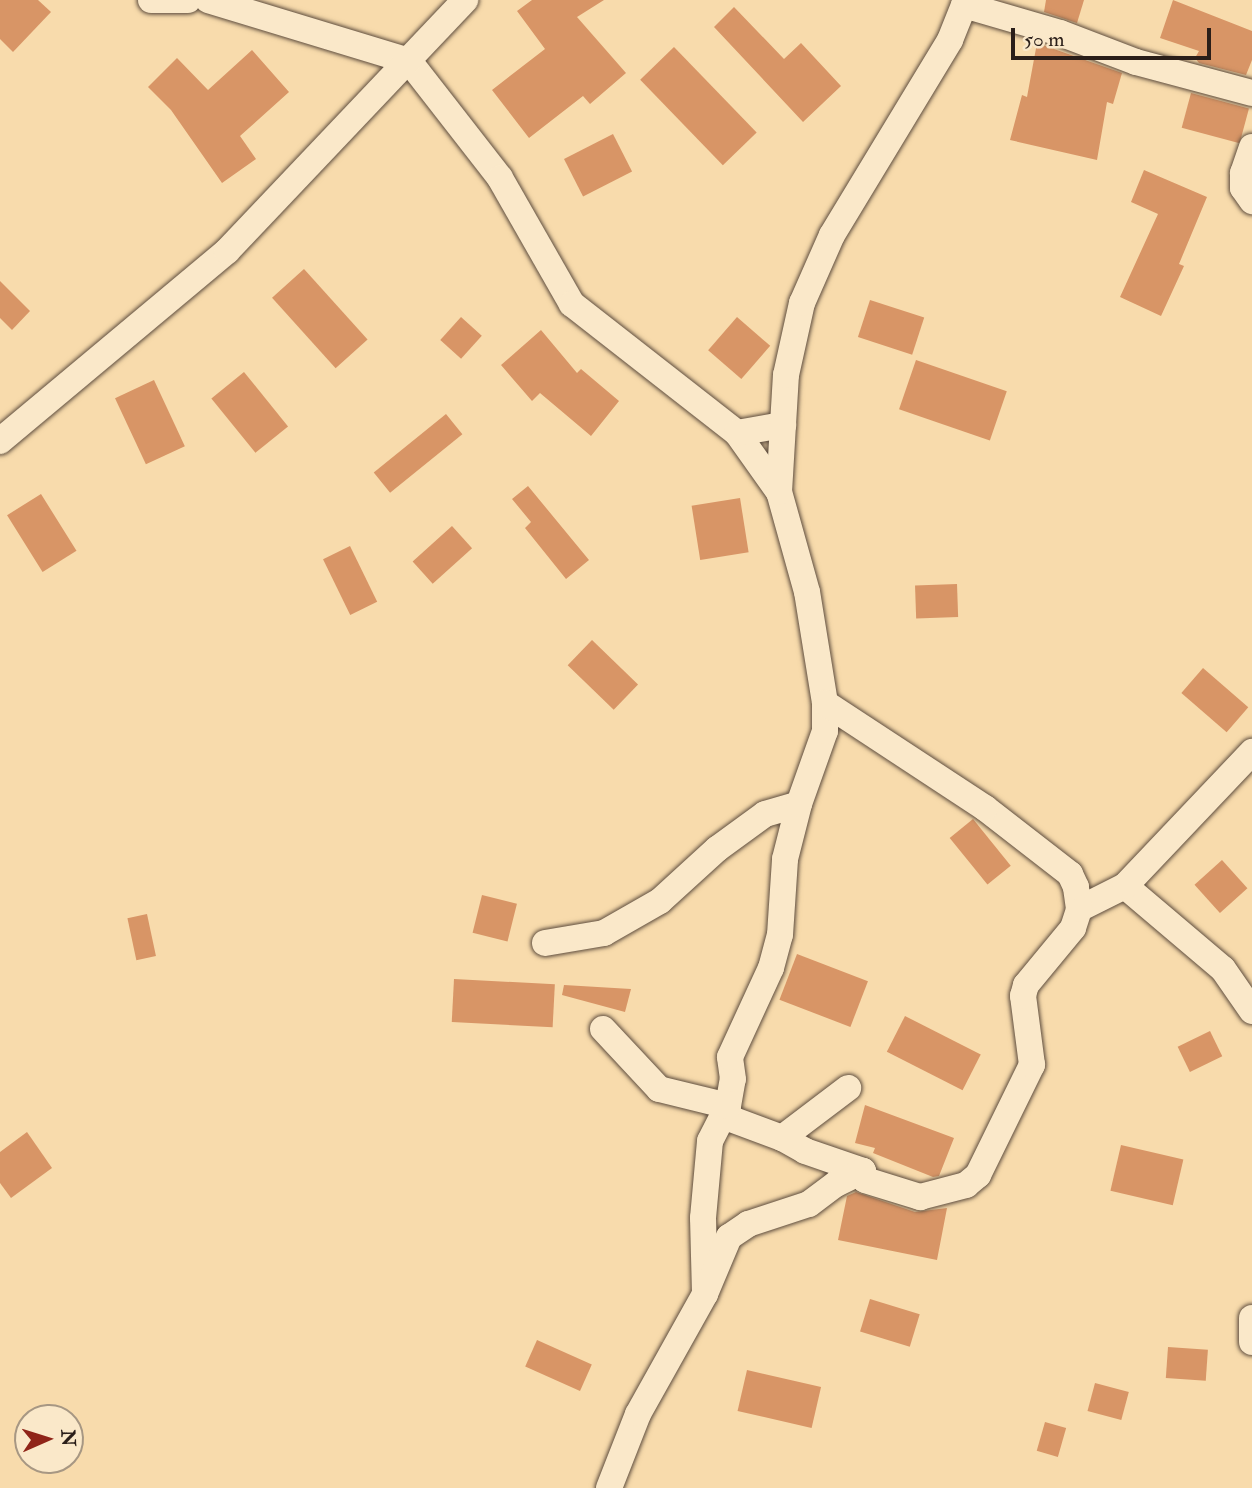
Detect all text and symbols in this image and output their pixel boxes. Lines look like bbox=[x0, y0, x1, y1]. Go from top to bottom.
scale bar bbox=[1014, 14, 1214, 58]
text: 50 m bbox=[1024, 26, 1065, 53]
north arrow bbox=[14, 1404, 84, 1474]
text: N bbox=[56, 1429, 80, 1447]

